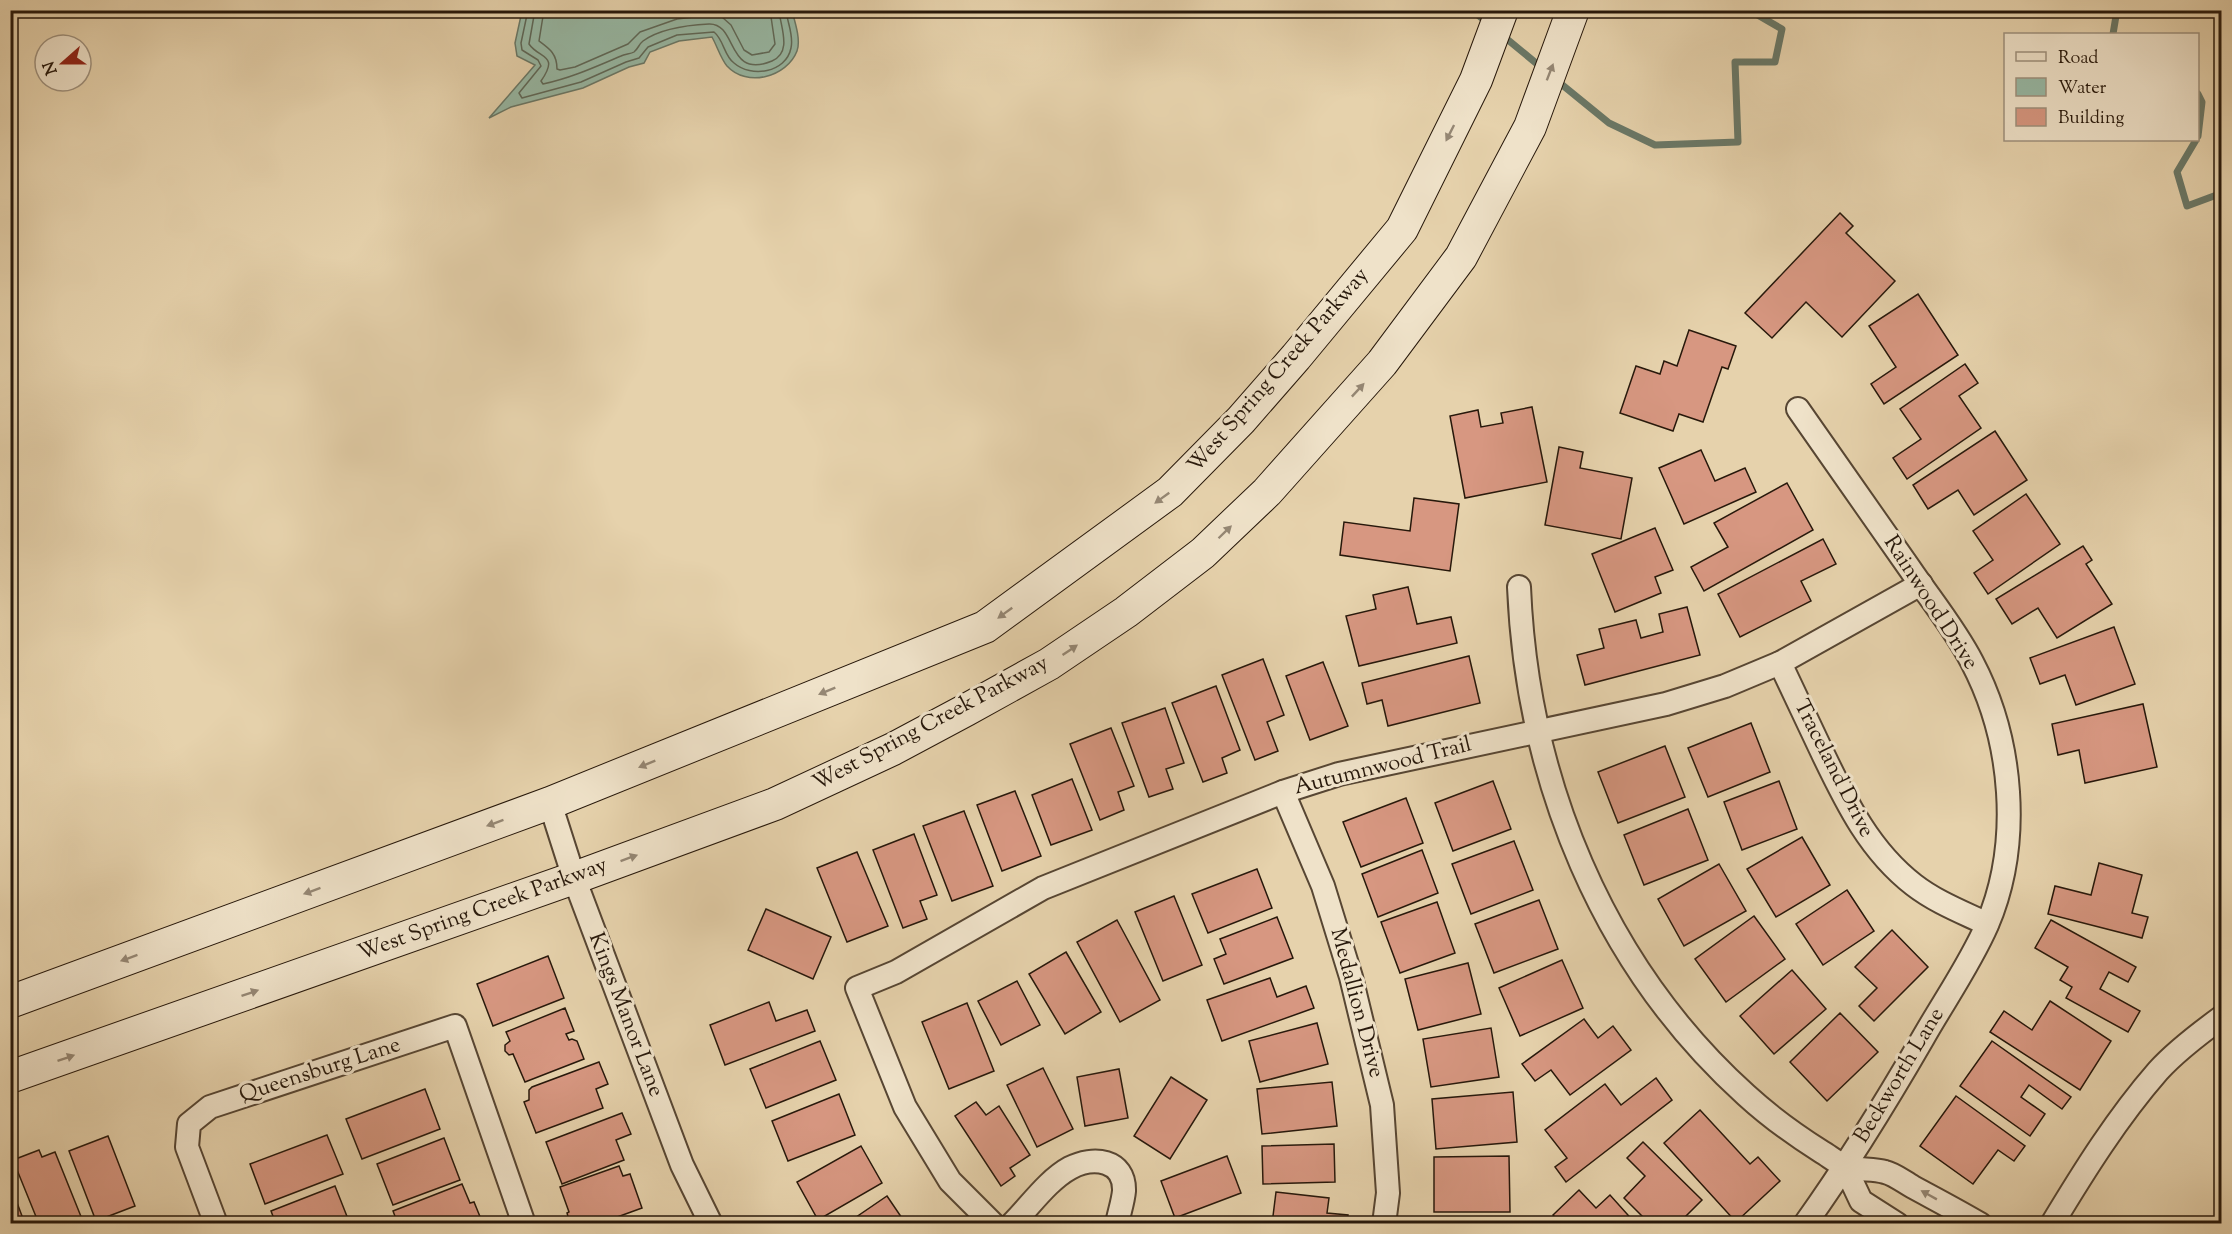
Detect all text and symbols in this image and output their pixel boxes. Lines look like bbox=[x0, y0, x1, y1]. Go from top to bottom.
north arrow bbox=[33, 33, 93, 93]
legend bbox=[2004, 33, 2199, 141]
text: Road bbox=[2058, 46, 2098, 72]
text: N bbox=[38, 57, 64, 78]
one-way arrow bbox=[1546, 63, 1556, 81]
text: Water bbox=[2058, 76, 2107, 102]
text: Building bbox=[2058, 106, 2124, 132]
one-way arrow bbox=[1445, 124, 1454, 141]
street label: West Spring Creek Parkway bbox=[1181, 261, 1377, 481]
one-way arrow bbox=[1351, 382, 1365, 397]
one-way arrow bbox=[1155, 492, 1171, 504]
one-way arrow bbox=[1217, 525, 1232, 539]
street label: Rainwood Drive bbox=[1875, 529, 1985, 677]
one-way arrow bbox=[997, 606, 1012, 618]
one-way arrow bbox=[1062, 645, 1078, 656]
street label: West Spring Creek Parkway bbox=[807, 648, 1055, 800]
one-way arrow bbox=[818, 687, 836, 696]
street label: Traceland Drive bbox=[1785, 695, 1881, 843]
street label: Autumnwood Trail bbox=[1291, 729, 1475, 805]
one-way arrow bbox=[637, 759, 655, 769]
one-way arrow bbox=[486, 819, 504, 829]
street label: West Spring Creek Parkway bbox=[354, 850, 612, 970]
one-way arrow bbox=[620, 853, 638, 863]
one-way arrow bbox=[303, 886, 321, 896]
street label: Medallion Drive bbox=[1321, 925, 1391, 1081]
street label: Kings Manor Lane bbox=[579, 928, 671, 1102]
one-way arrow bbox=[120, 954, 138, 963]
one-way arrow bbox=[241, 987, 259, 997]
street label: Beckworth Lane bbox=[1847, 1002, 1953, 1150]
street label: Queensburg Lane bbox=[235, 1030, 405, 1112]
one-way arrow bbox=[57, 1052, 75, 1062]
one-way arrow bbox=[1920, 1190, 1937, 1200]

